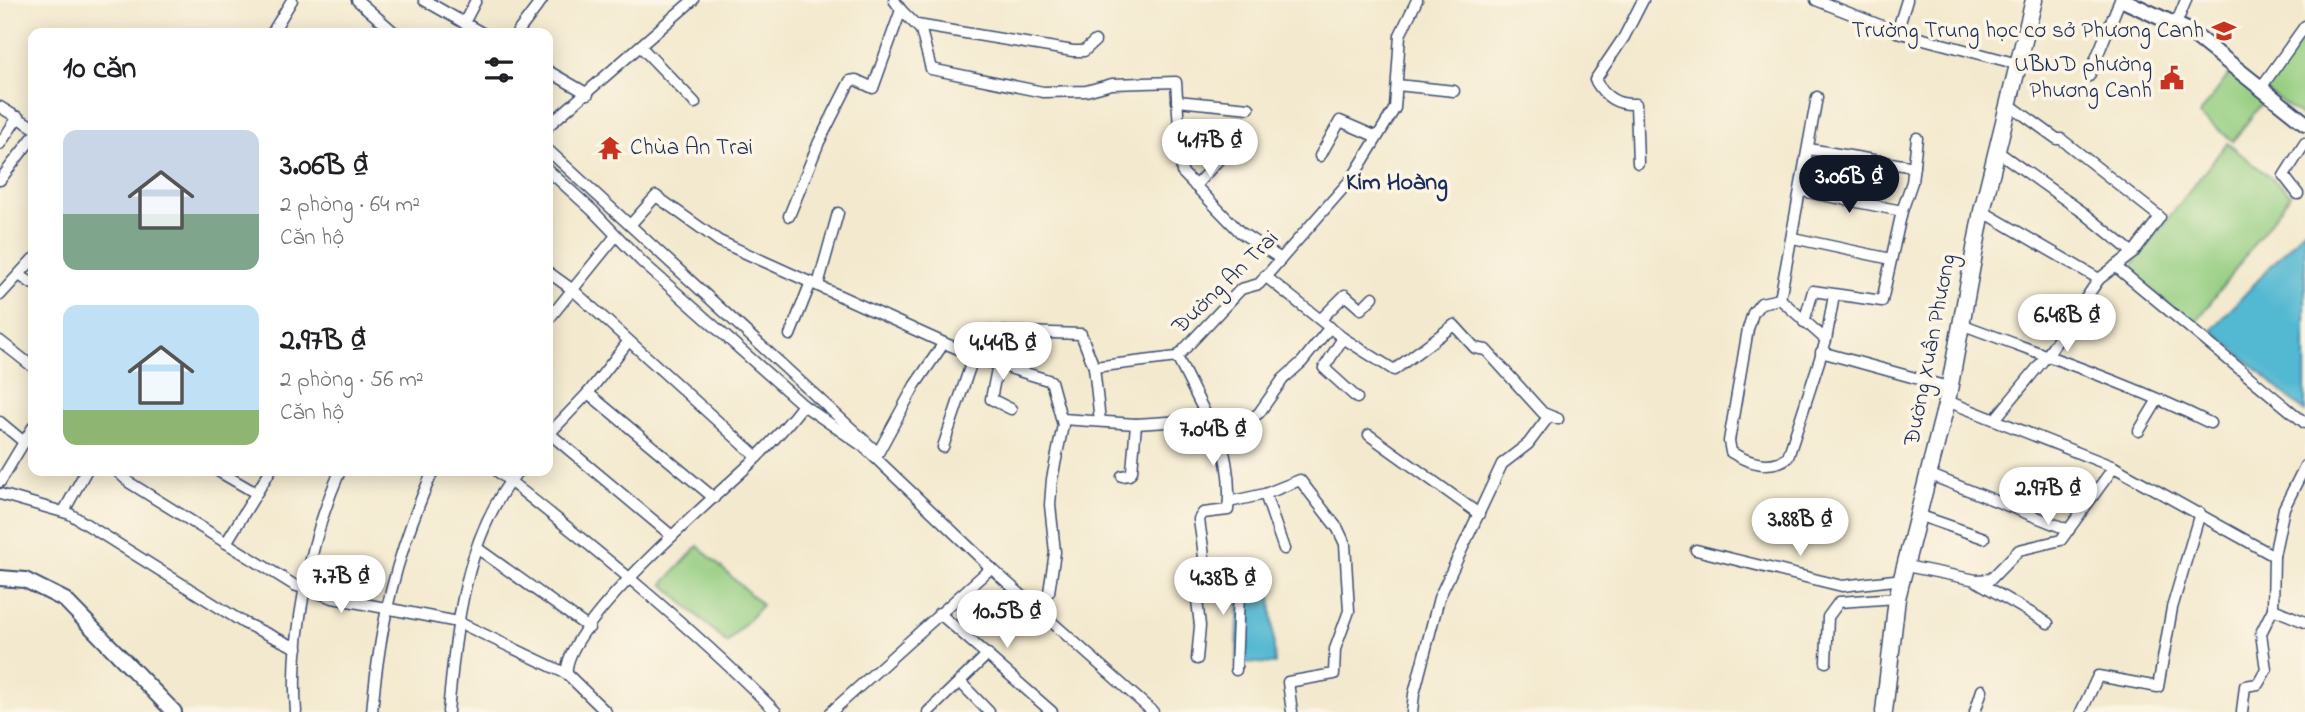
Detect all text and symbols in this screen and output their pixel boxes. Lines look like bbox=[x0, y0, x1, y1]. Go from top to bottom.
place label: Trường Trung học cơ sở Phương Canh bbox=[1852, 15, 2204, 49]
school or university icon: Trường Trung học cơ sở Phương Canh bbox=[2210, 17, 2238, 45]
text: 10 căn bbox=[63, 48, 136, 92]
place label: UBND phường Phương Canh bbox=[2014, 49, 2152, 109]
icon: filters bbox=[480, 51, 518, 89]
public building icon: UBND phường Phương Canh bbox=[2158, 64, 2186, 92]
pin: 4.17B ₫ bbox=[1145, 120, 1275, 179]
text: 4.17B ₫ bbox=[1178, 125, 1242, 158]
place label: Chùa An Trai bbox=[630, 132, 753, 165]
temple icon: Chùa An Trai bbox=[596, 134, 624, 162]
text: 3.06B ₫ bbox=[280, 145, 368, 189]
pin: 3.06B ₫ bbox=[1784, 156, 1914, 215]
icon: home bbox=[119, 158, 203, 242]
text: 3.06B ₫ bbox=[1815, 161, 1883, 194]
district label: Kim Hoàng bbox=[1346, 166, 1448, 202]
text: 2 phòng · 64 m² bbox=[280, 189, 420, 222]
text: Căn hộ bbox=[280, 222, 343, 255]
street label: Đường An Trai bbox=[1164, 223, 1288, 344]
street label: Đường Xuân Phương bbox=[1896, 251, 1967, 450]
pin: 6.48B ₫ bbox=[2002, 294, 2132, 354]
text: 6.48B ₫ bbox=[2034, 300, 2100, 333]
text: 2.97B ₫ bbox=[280, 320, 366, 364]
pin: 4.44B ₫ bbox=[938, 322, 1068, 382]
text: 4.44B ₫ bbox=[970, 328, 1036, 361]
icon: home bbox=[119, 333, 203, 417]
text: 2 phòng · 56 m² bbox=[280, 364, 424, 397]
text: Căn hộ bbox=[280, 397, 343, 430]
pin: 7.04B ₫ bbox=[1148, 408, 1278, 468]
text: 7.04B ₫ bbox=[1180, 414, 1246, 447]
pin: 2.97B ₫ bbox=[1983, 468, 2113, 527]
text: 2.97B ₫ bbox=[2015, 473, 2081, 506]
pin: 3.88B ₫ bbox=[1735, 498, 1865, 558]
text: 3.88B ₫ bbox=[1768, 504, 1832, 537]
pin: 7.7B ₫ bbox=[284, 556, 398, 615]
pin: 4.38B ₫ bbox=[1158, 558, 1288, 617]
text: 7.7B ₫ bbox=[313, 561, 369, 594]
text: 4.38B ₫ bbox=[1190, 563, 1256, 596]
pin: 10.5B ₫ bbox=[942, 590, 1072, 650]
text: 10.5B ₫ bbox=[973, 596, 1041, 629]

